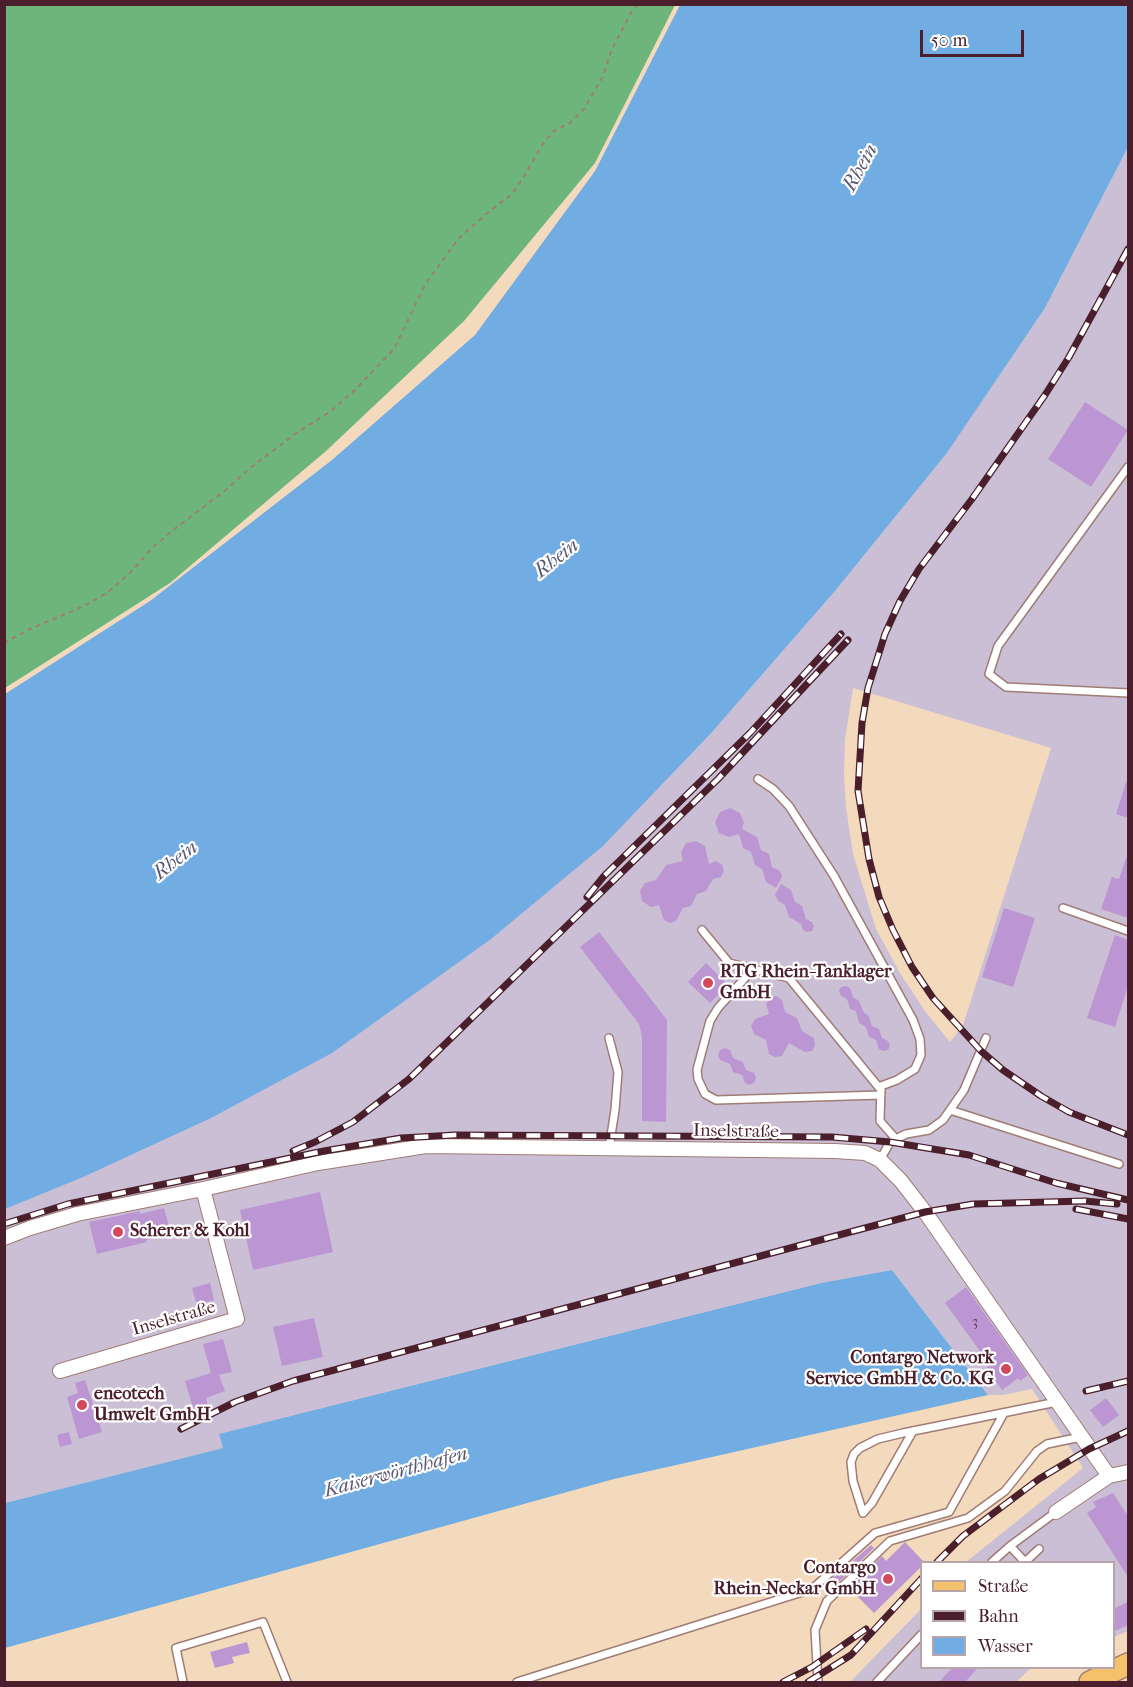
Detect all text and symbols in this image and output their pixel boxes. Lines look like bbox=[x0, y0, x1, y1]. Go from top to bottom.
scale bar bbox=[923, 18, 1026, 56]
text: 50 m bbox=[931, 30, 967, 51]
water label: Rhein bbox=[838, 140, 884, 196]
water label: Rhein bbox=[530, 534, 584, 584]
water label: Rhein bbox=[149, 836, 203, 886]
place label: RTG Rhein-Tanklager GmbH bbox=[720, 962, 892, 1004]
marker: RTG Rhein-Tanklager GmbH bbox=[701, 976, 715, 990]
street label: Inselstraße bbox=[693, 1120, 779, 1144]
place label: Scherer & Kohl bbox=[130, 1221, 250, 1243]
marker: Scherer & Kohl bbox=[111, 1225, 125, 1239]
street label: Inselstraße bbox=[130, 1297, 218, 1341]
house number: 3 bbox=[972, 1313, 978, 1331]
place label: Contargo Network Service GmbH & Co. KG bbox=[806, 1348, 994, 1390]
marker: Contargo Network Service GmbH & Co. KG bbox=[999, 1362, 1013, 1376]
place label: eneotech Umwelt GmbH bbox=[94, 1384, 211, 1426]
marker: eneotech Umwelt GmbH bbox=[75, 1398, 89, 1412]
water label: Kaiserwörthhafen bbox=[322, 1442, 470, 1504]
place label: Contargo Rhein-Neckar GmbH bbox=[713, 1558, 876, 1600]
legend bbox=[920, 1561, 1115, 1669]
marker: Contargo Rhein-Neckar GmbH bbox=[881, 1572, 895, 1586]
text: Straße bbox=[978, 1576, 1028, 1597]
text: Bahn bbox=[978, 1606, 1019, 1627]
text: Wasser bbox=[978, 1636, 1033, 1657]

